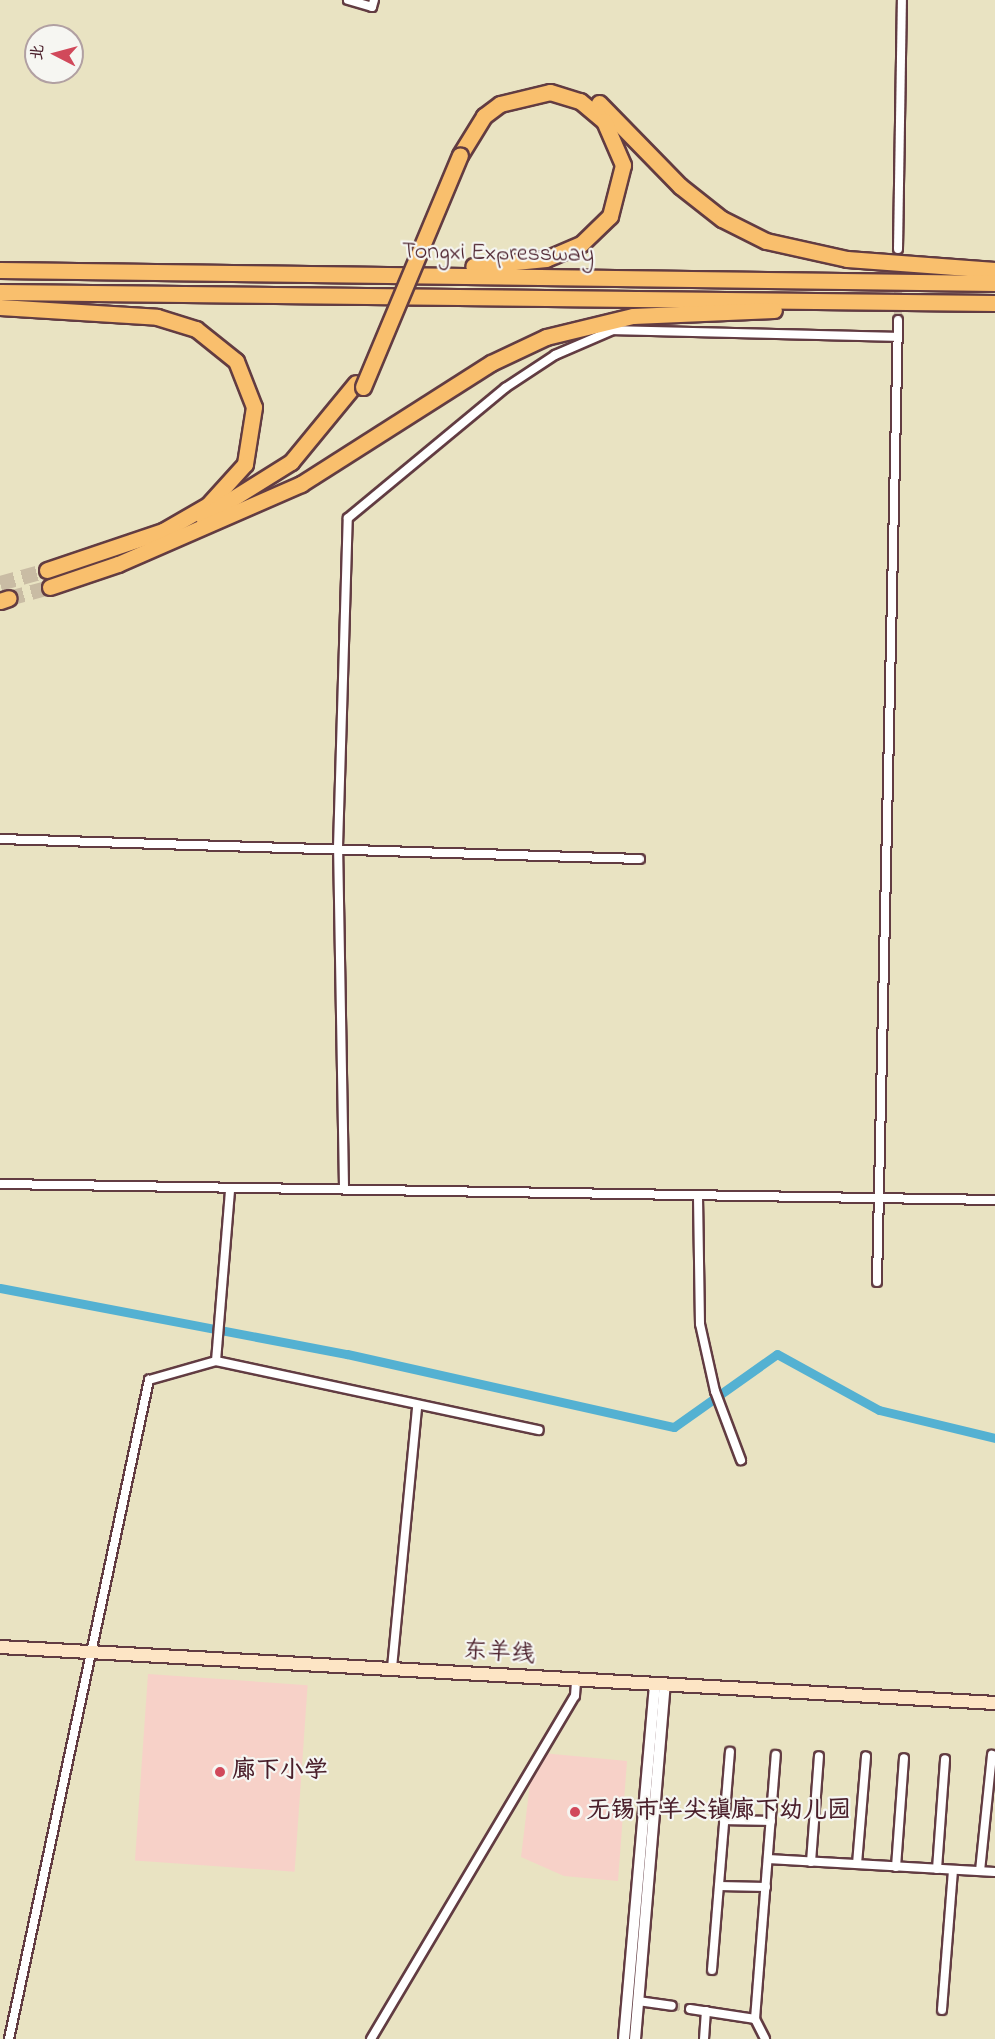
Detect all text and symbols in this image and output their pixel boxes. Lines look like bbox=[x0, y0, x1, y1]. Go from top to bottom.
north arrow bbox=[24, 24, 84, 84]
text: 北 bbox=[25, 43, 51, 62]
street label: Tongxi Expressway bbox=[402, 238, 594, 270]
street label: 东羊线 bbox=[462, 1637, 536, 1671]
place label: 廊下小学 bbox=[232, 1758, 328, 1786]
marker: 廊下小学 bbox=[213, 1765, 227, 1779]
place label: 无锡市羊尖镇廊下幼儿园 bbox=[587, 1798, 851, 1826]
marker: 无锡市羊尖镇廊下幼儿园 bbox=[568, 1805, 582, 1819]

